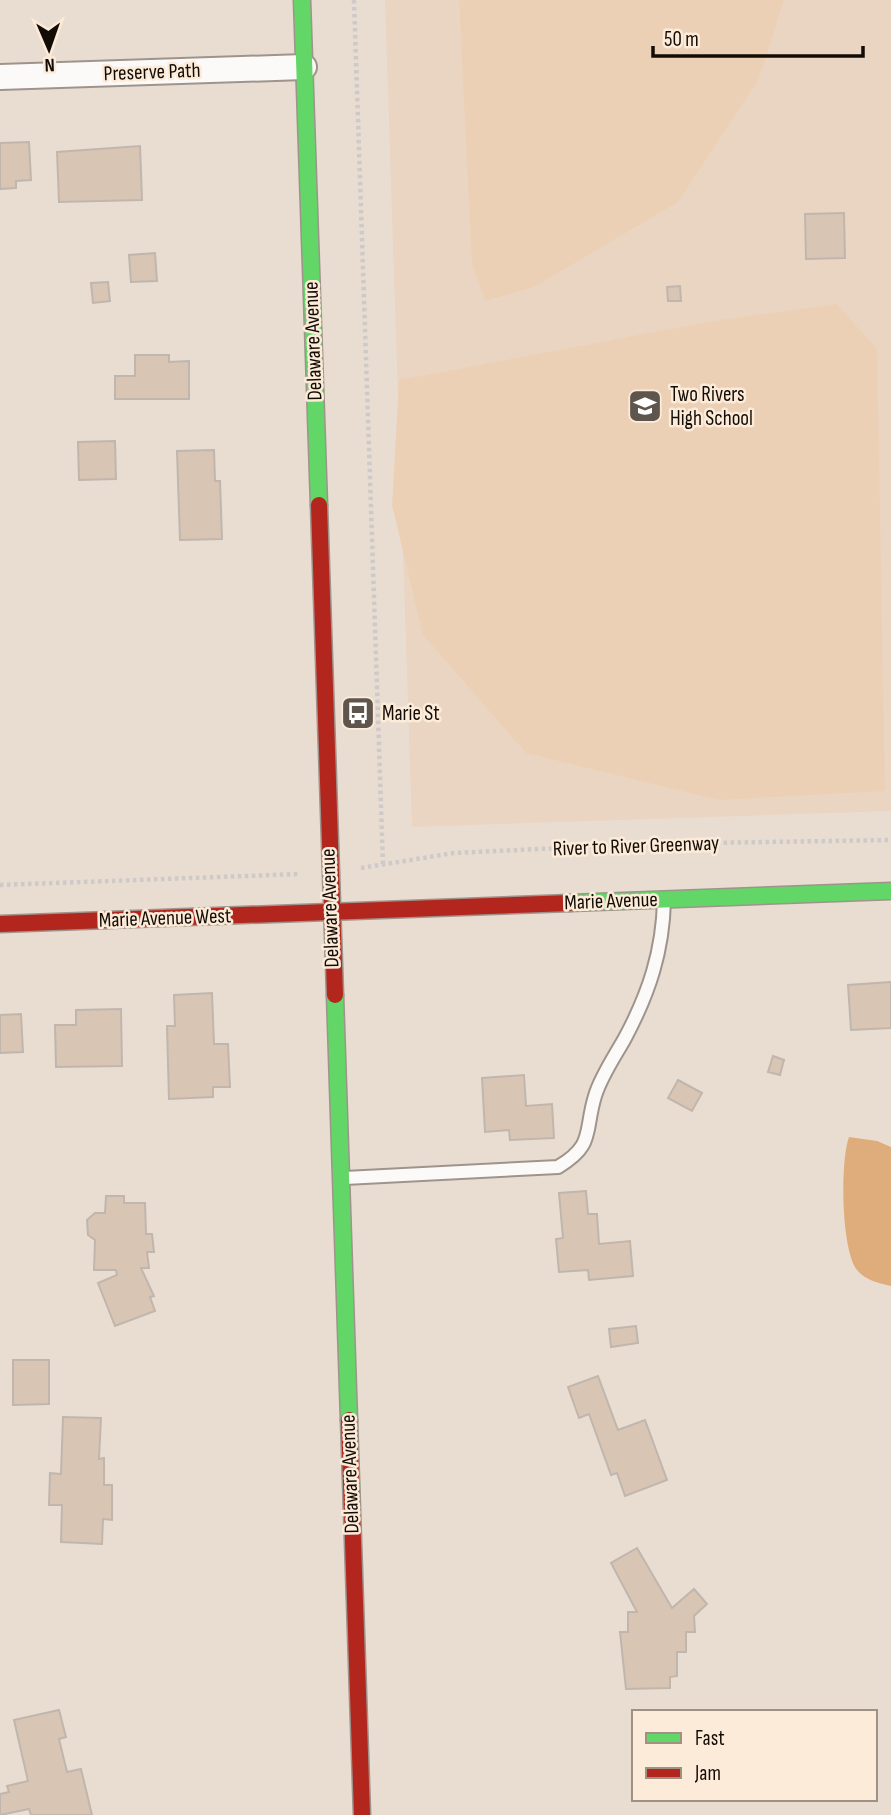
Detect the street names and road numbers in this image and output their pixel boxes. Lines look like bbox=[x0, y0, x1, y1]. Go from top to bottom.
street label: Preserve Path bbox=[103, 58, 201, 86]
street label: Delaware Avenue bbox=[298, 281, 328, 401]
street label: River to River Greenway bbox=[552, 831, 720, 861]
street label: Delaware Avenue bbox=[315, 848, 345, 968]
street label: Marie Avenue bbox=[564, 887, 658, 915]
street label: Marie Avenue West bbox=[98, 903, 232, 933]
street label: Delaware Avenue bbox=[335, 1414, 365, 1534]

